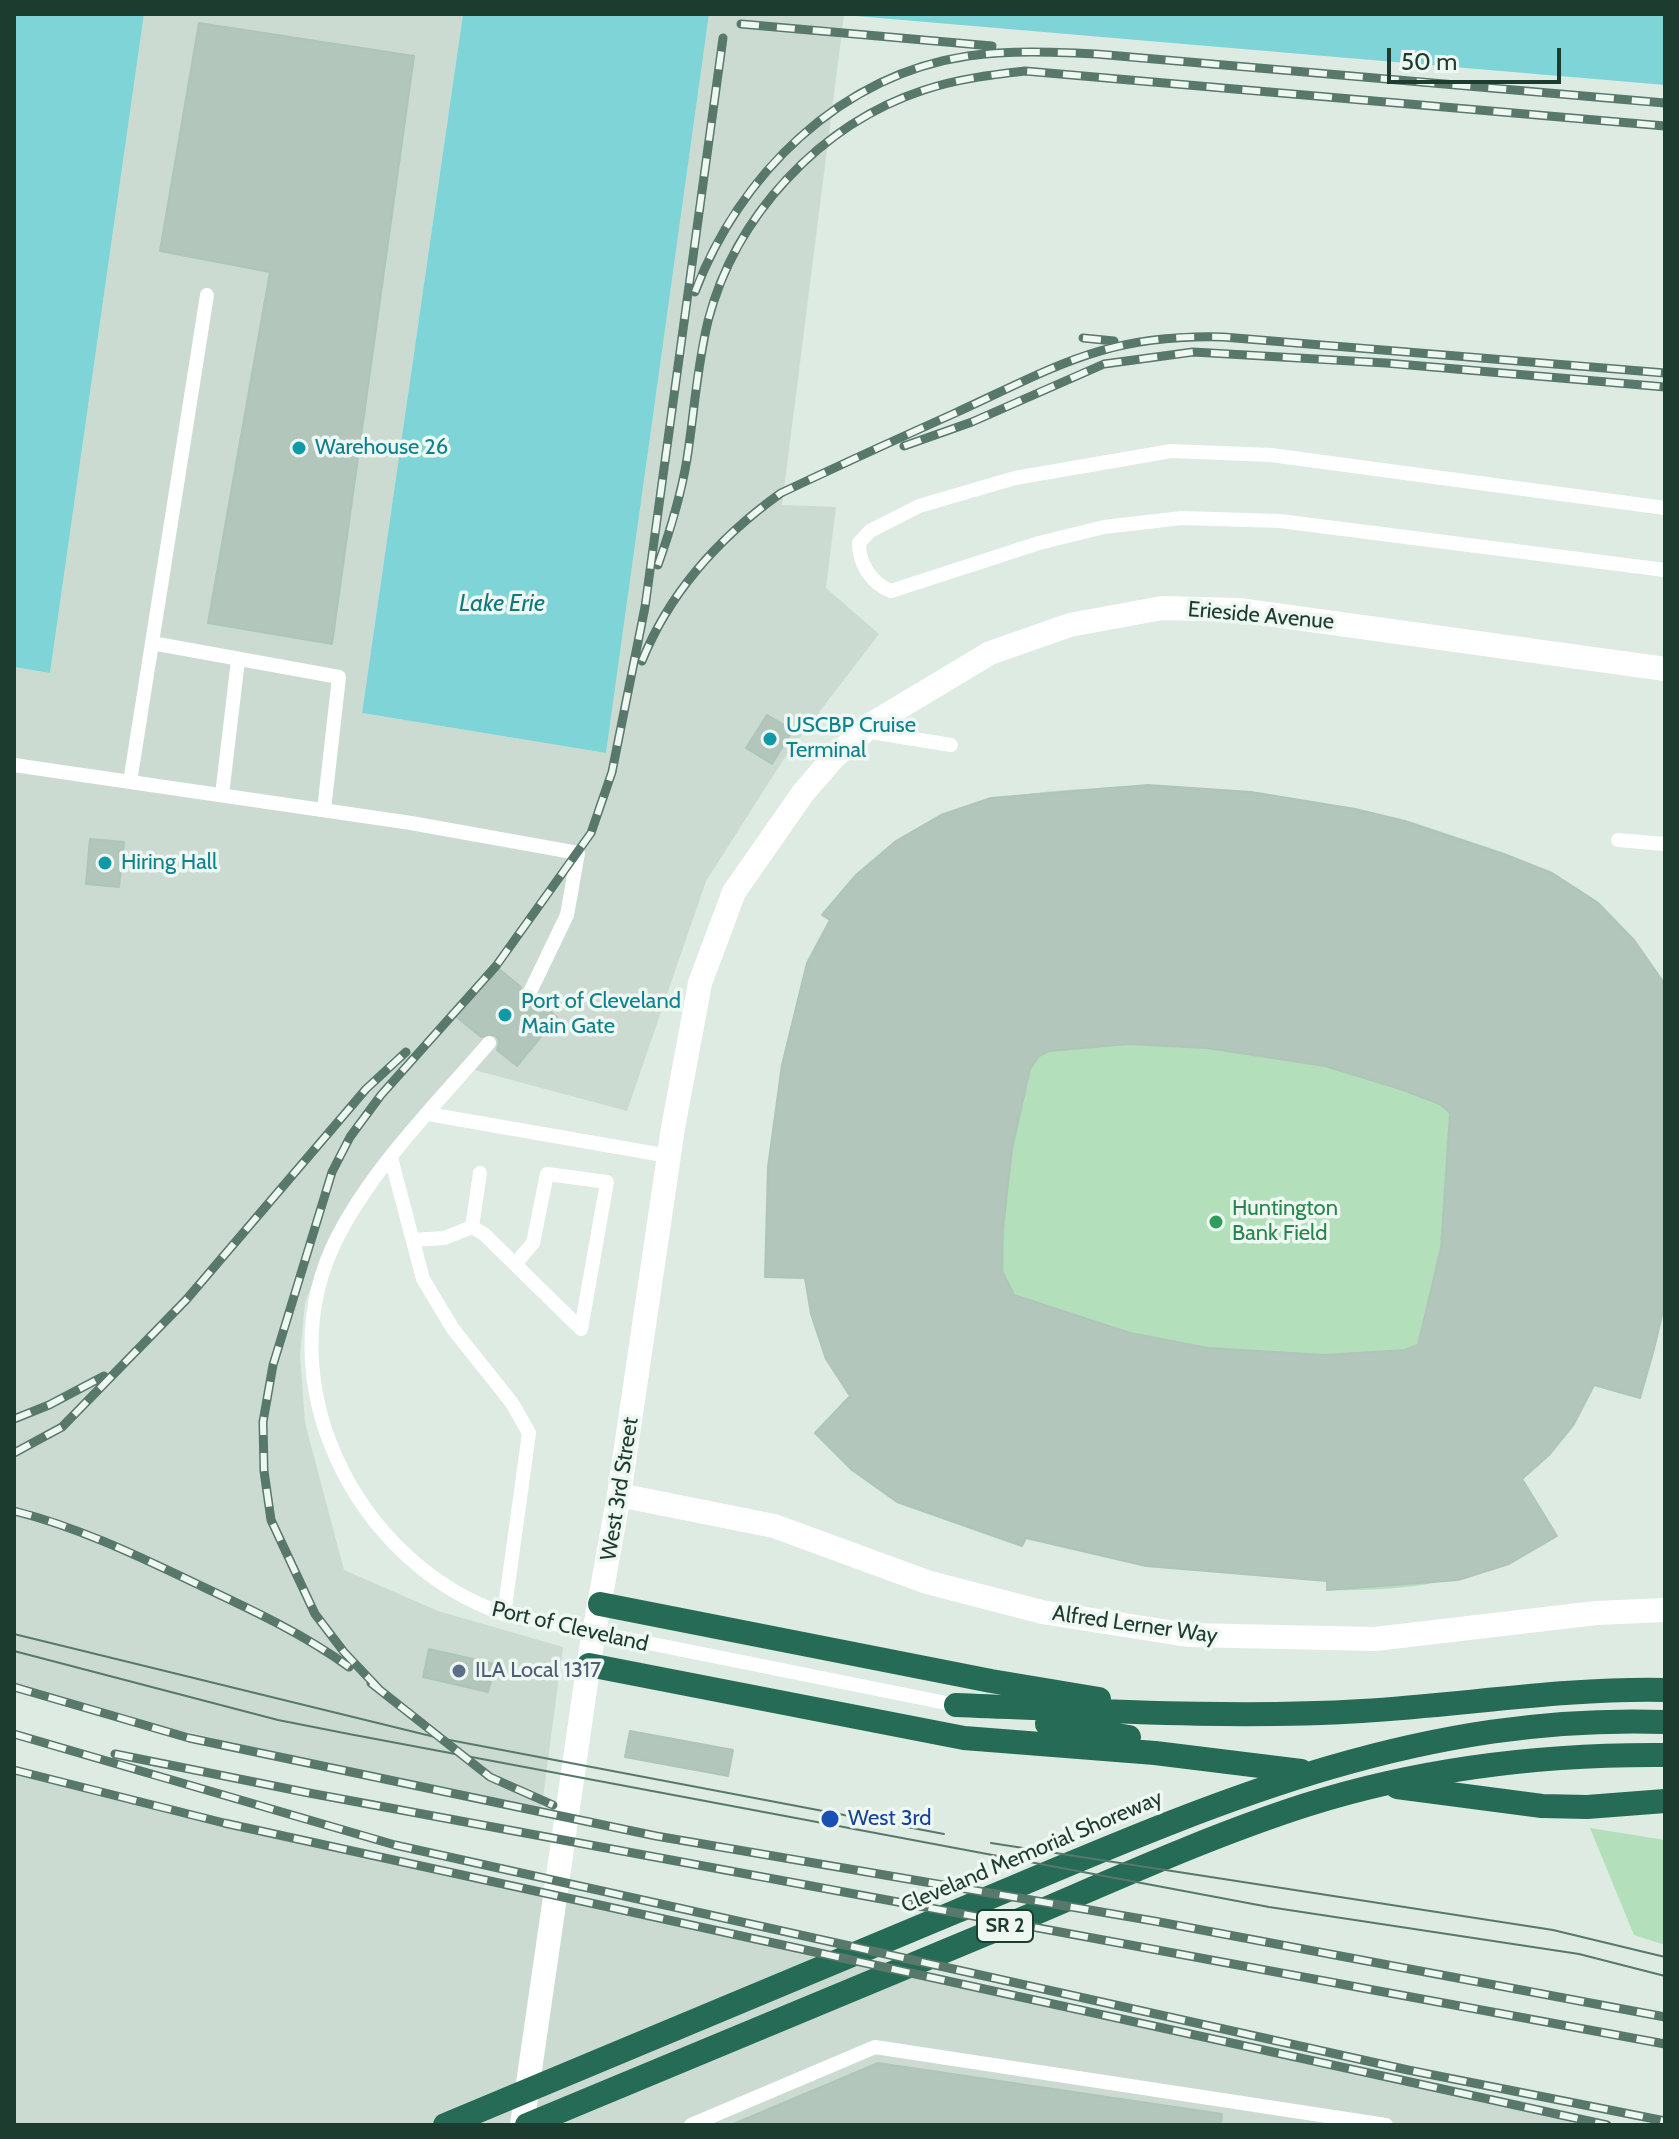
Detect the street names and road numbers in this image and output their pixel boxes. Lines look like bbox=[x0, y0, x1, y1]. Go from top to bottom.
street label: Erieside Avenue bbox=[1187, 596, 1335, 636]
street label: West 3rd Street bbox=[596, 1415, 644, 1563]
street label: Port of Cleveland bbox=[489, 1596, 651, 1658]
street label: Alfred Lerner Way bbox=[1051, 1600, 1219, 1650]
street label: Cleveland Memorial Shoreway bbox=[897, 1785, 1167, 1919]
road number: SR 2 bbox=[977, 1910, 1033, 1942]

